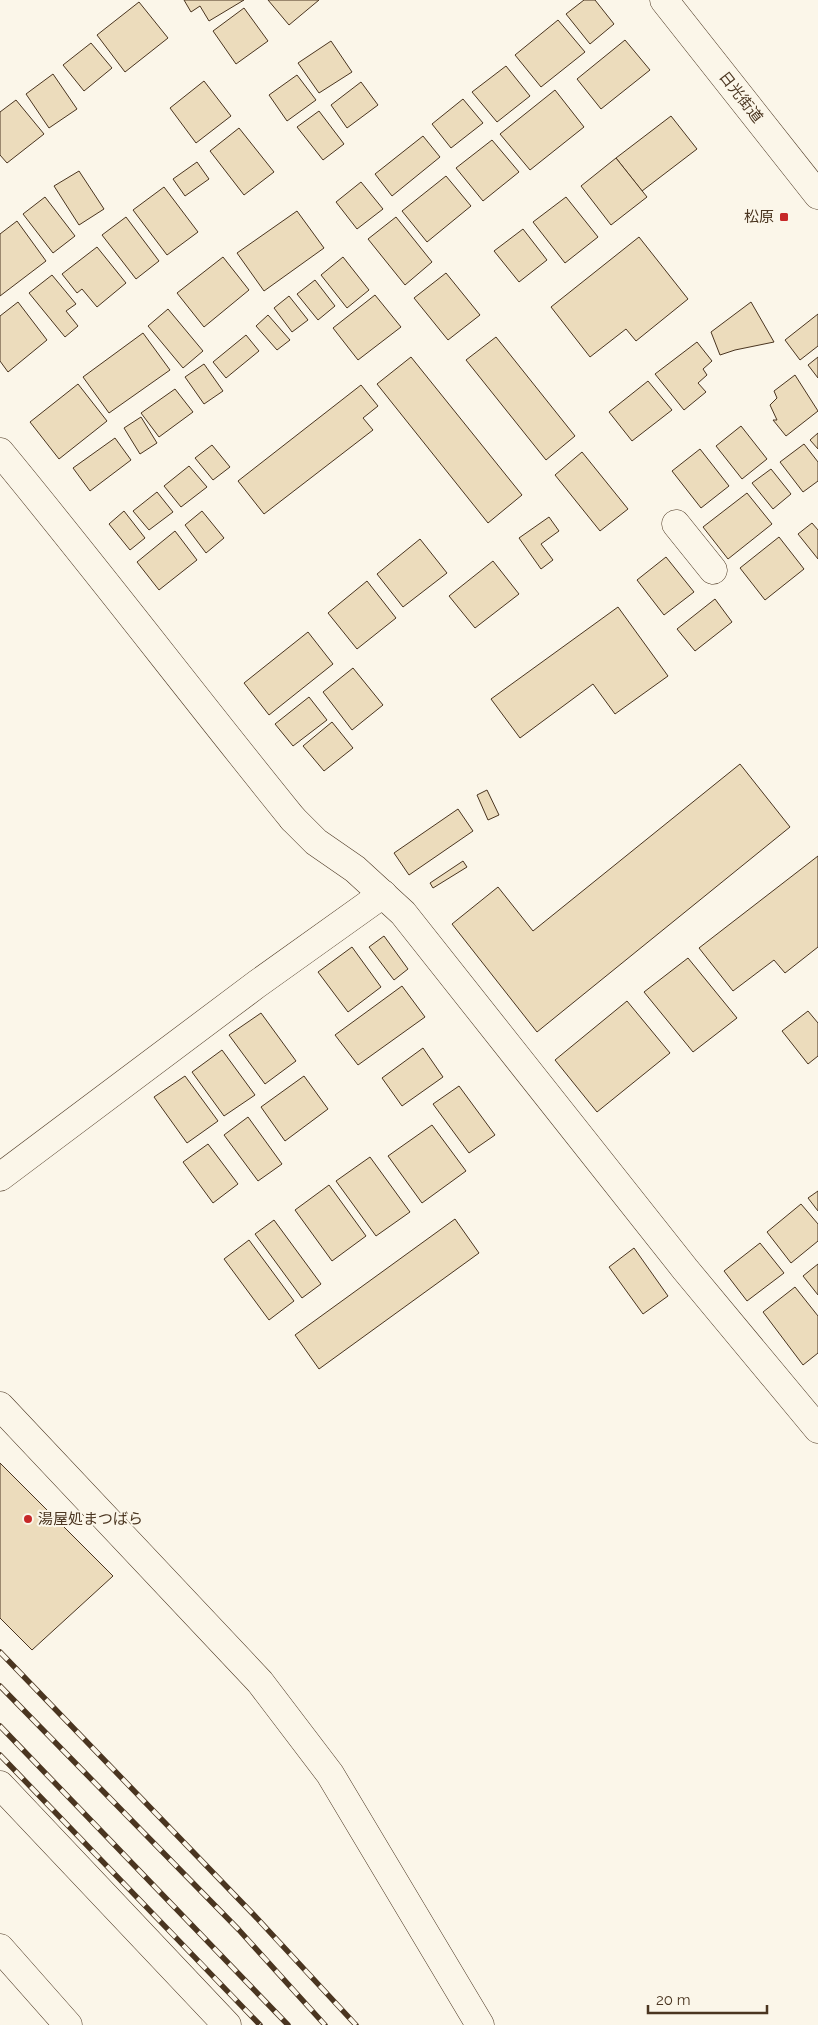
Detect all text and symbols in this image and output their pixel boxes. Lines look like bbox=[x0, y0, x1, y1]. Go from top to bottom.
street label: 日光街道 bbox=[715, 68, 767, 126]
place label: 松原 bbox=[744, 208, 774, 226]
marker: 松原 bbox=[778, 211, 790, 223]
place label: 湯屋処まつばら bbox=[38, 1510, 143, 1528]
marker: 湯屋処まつばら bbox=[22, 1513, 34, 1525]
scale bar bbox=[648, 1982, 767, 2014]
text: 20 m bbox=[656, 1991, 691, 2009]

